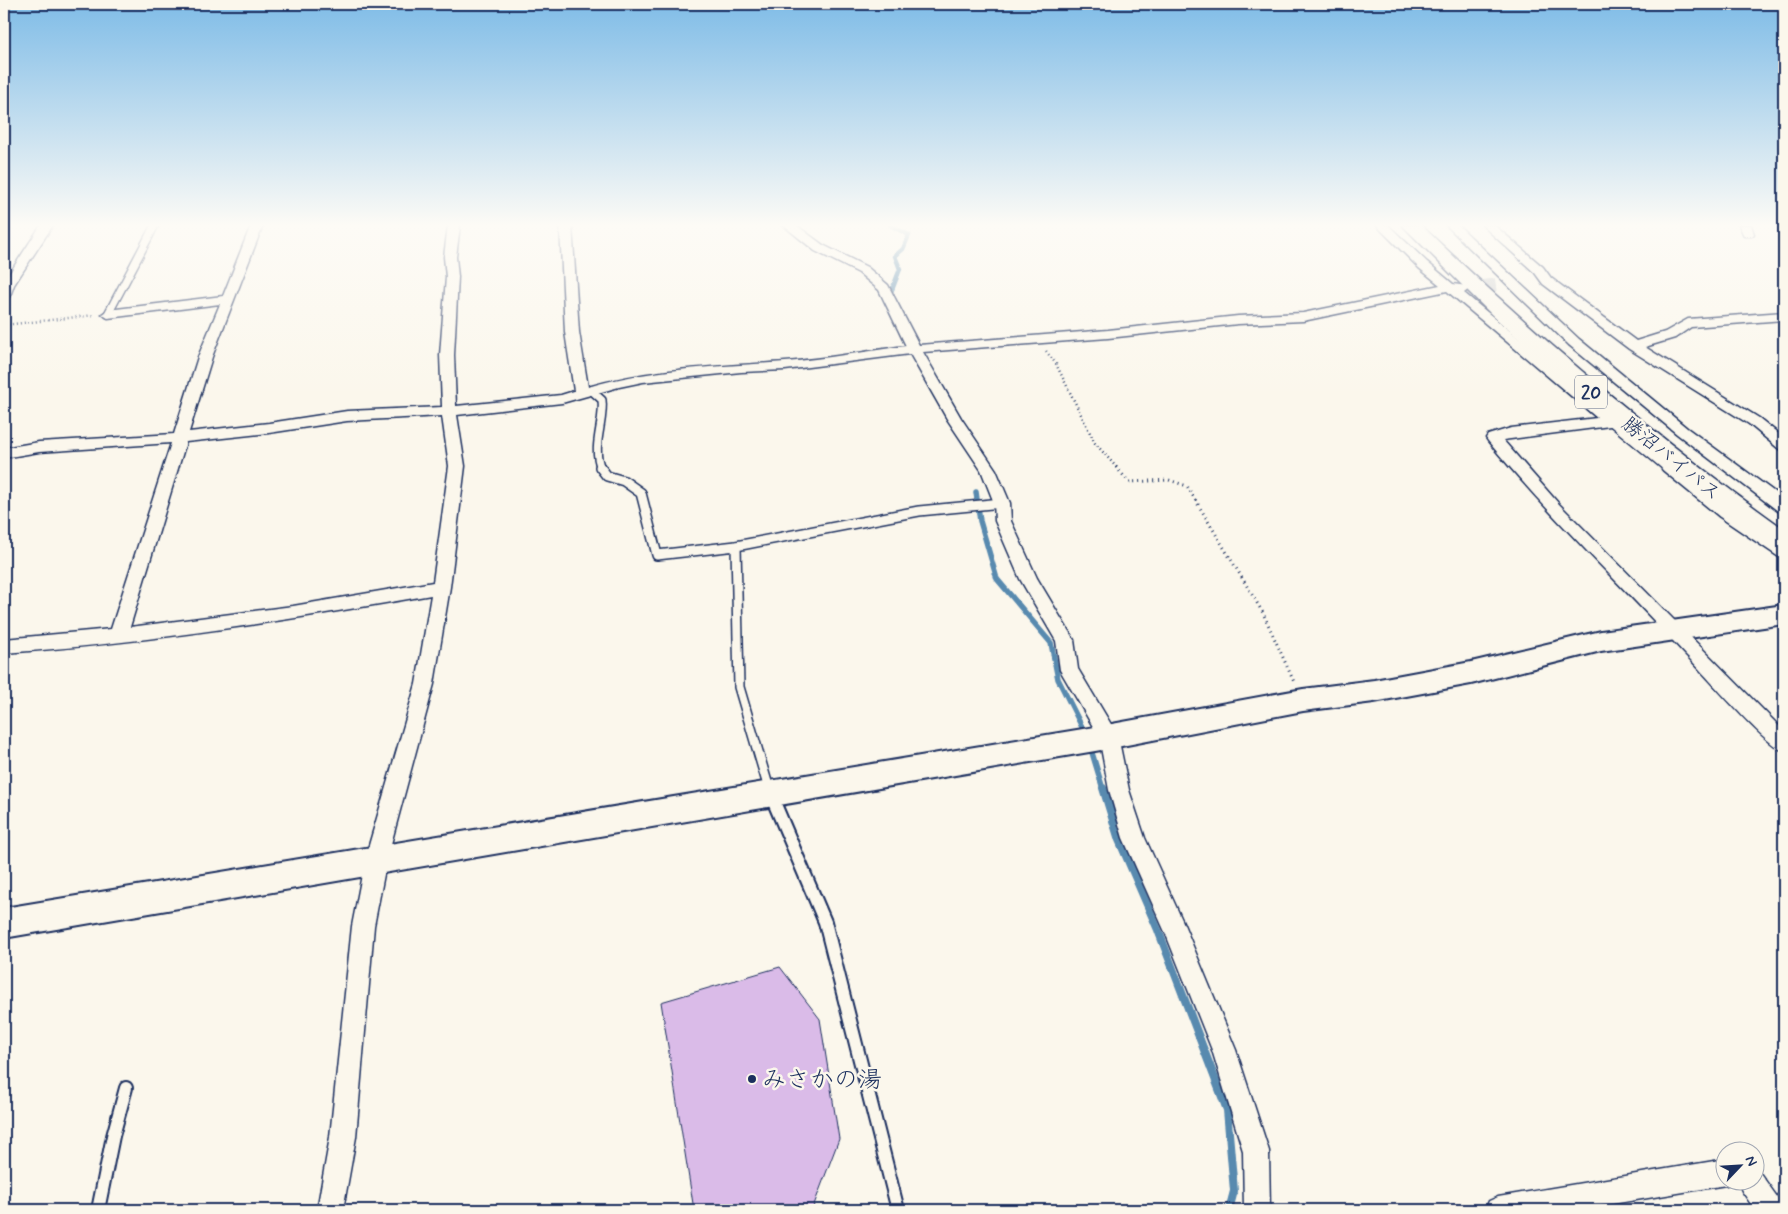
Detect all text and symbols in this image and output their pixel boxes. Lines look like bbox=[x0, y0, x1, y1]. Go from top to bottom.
road number: 20 bbox=[1575, 376, 1607, 408]
street label: 勝沼バイパス bbox=[1616, 411, 1726, 507]
place label: みさかの湯 bbox=[762, 1065, 882, 1096]
marker: みさかの湯 bbox=[746, 1073, 758, 1085]
north arrow bbox=[1716, 1142, 1766, 1192]
text: N bbox=[1741, 1153, 1761, 1169]

